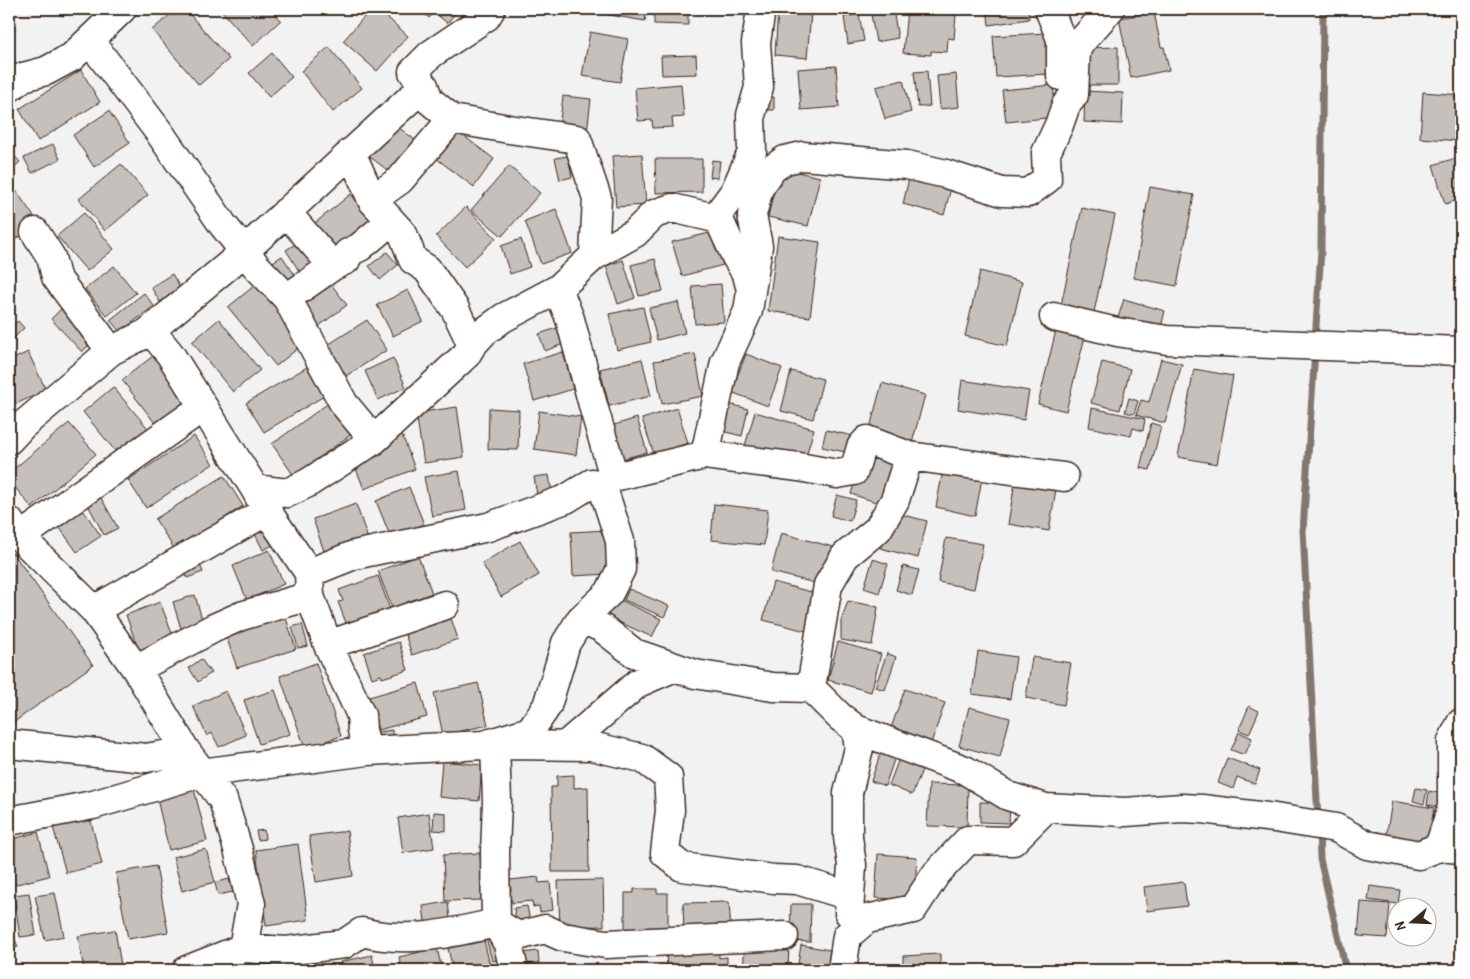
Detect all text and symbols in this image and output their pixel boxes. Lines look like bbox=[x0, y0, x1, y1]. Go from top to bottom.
north arrow bbox=[1388, 896, 1438, 946]
text: N bbox=[1389, 919, 1409, 933]

